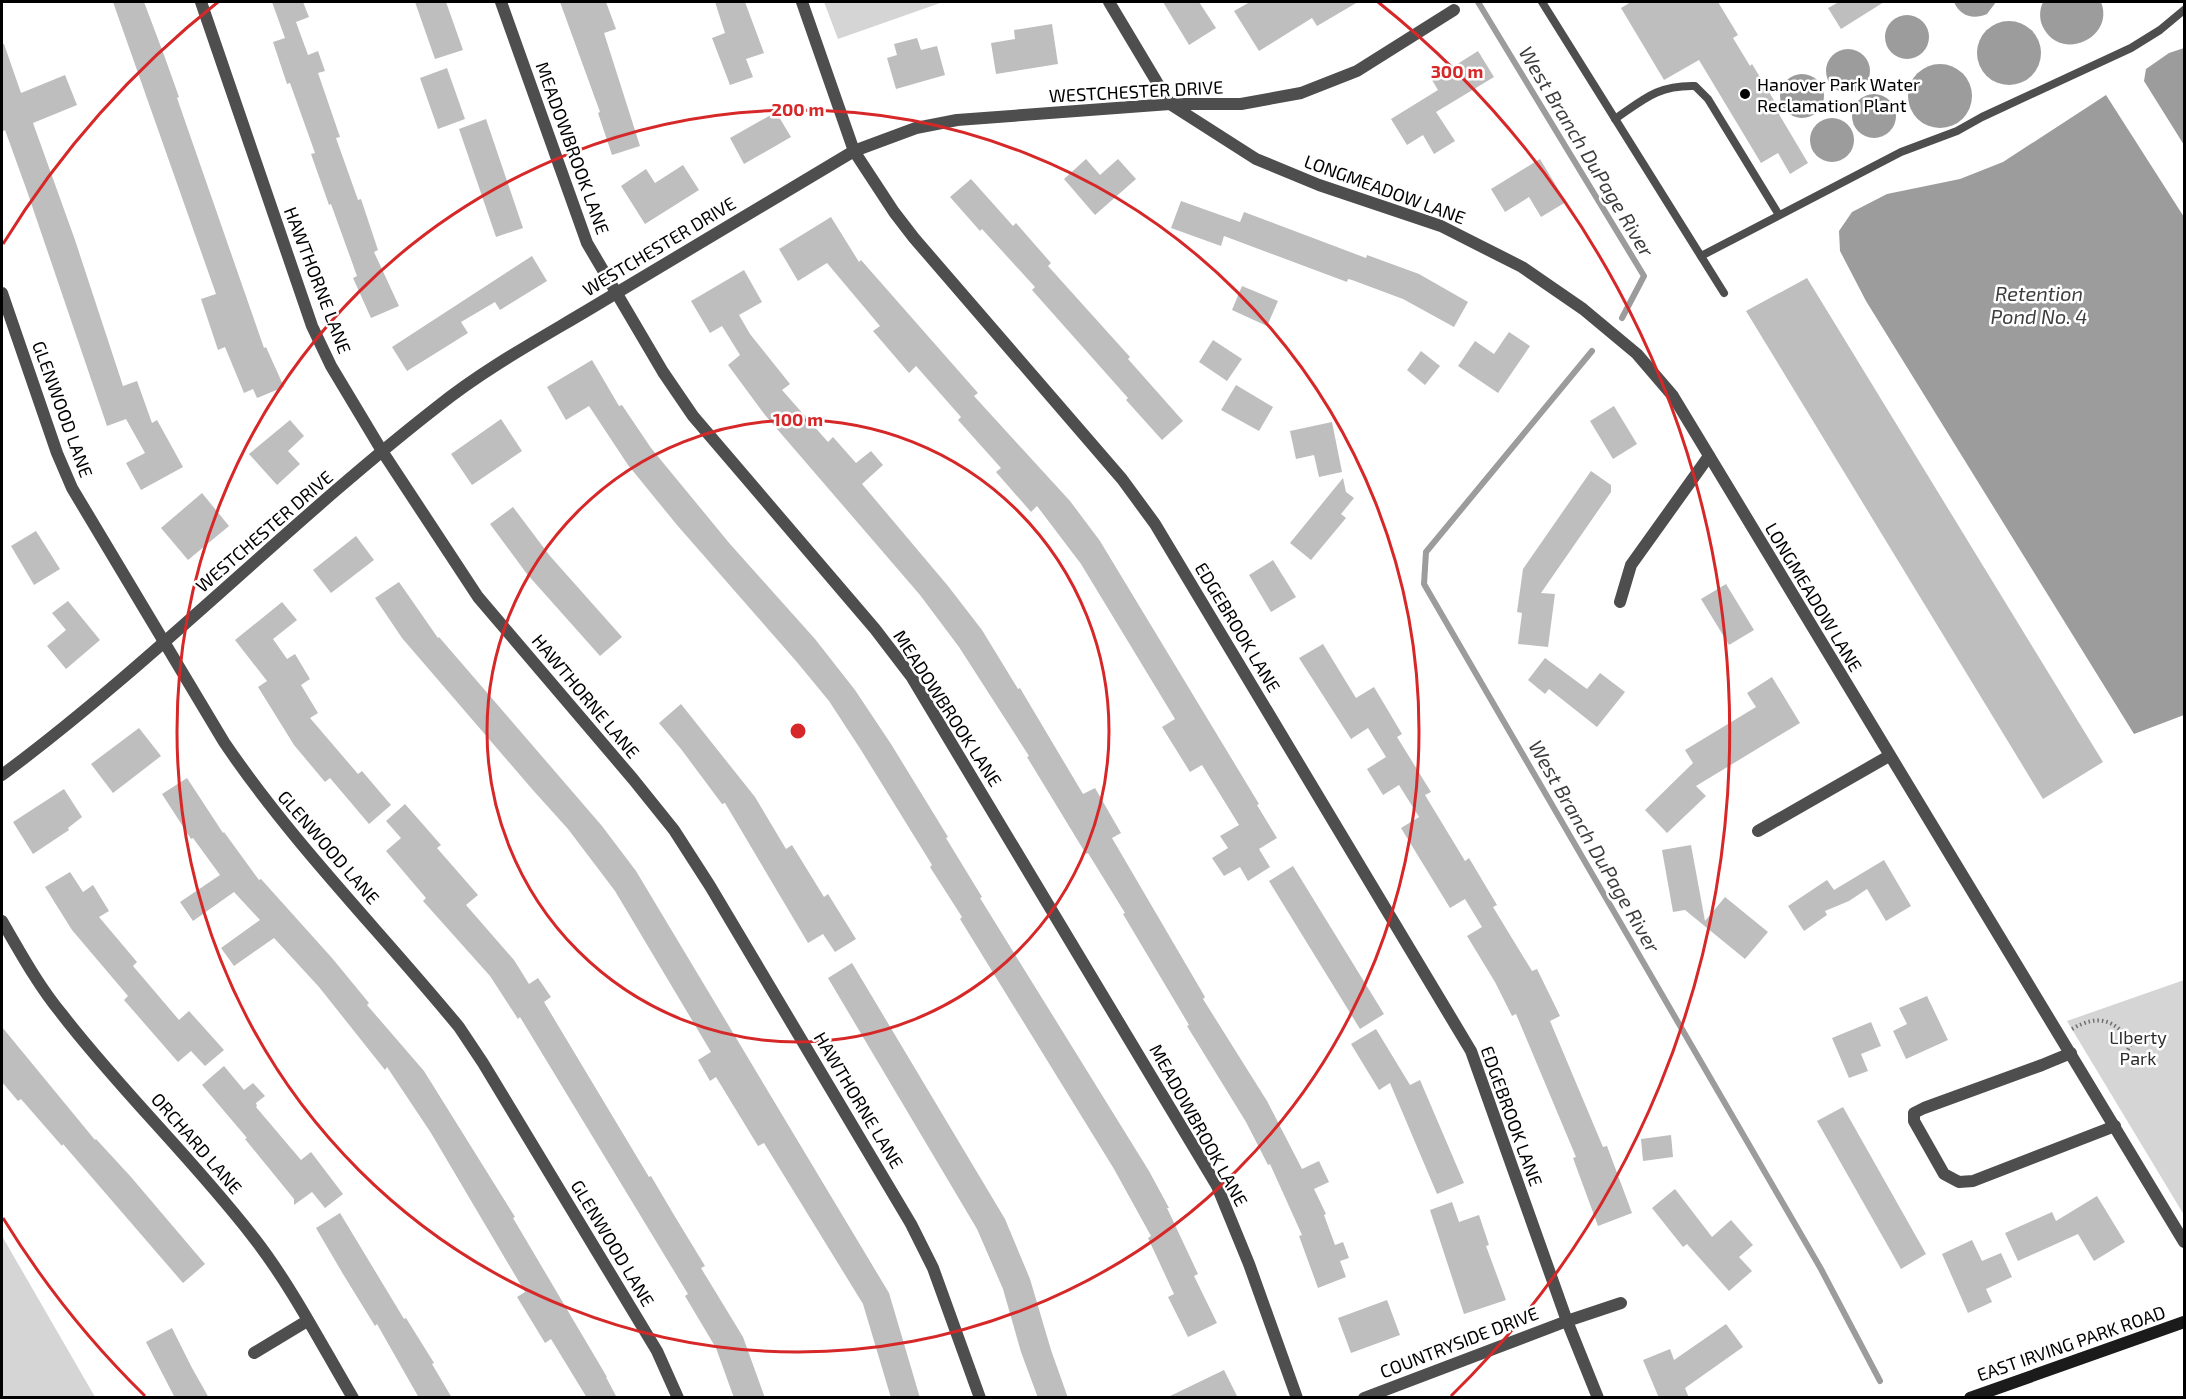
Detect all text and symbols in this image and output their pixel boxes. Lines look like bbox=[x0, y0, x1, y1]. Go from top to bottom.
water label: West Branch DuPage River bbox=[1515, 41, 1660, 261]
street label: MEADOWBROOK LANE bbox=[532, 59, 614, 237]
text: 300 m bbox=[1431, 60, 1483, 82]
place label: Hanover Park Water Reclamation Plant bbox=[1757, 73, 1920, 116]
street label: WESTCHESTER DRIVE bbox=[1048, 75, 1224, 107]
marker: Hanover Park Water Reclamation Plant bbox=[1738, 87, 1752, 101]
text: 200 m bbox=[772, 98, 824, 120]
street label: LONGMEADOW LANE bbox=[1301, 150, 1469, 228]
street label: WESTCHESTER DRIVE bbox=[579, 192, 739, 300]
street label: HAWTHORNE LANE bbox=[280, 203, 356, 357]
water label: Retention Pond No. 4 bbox=[1991, 281, 2088, 328]
street label: GLENWOOD LANE bbox=[28, 338, 98, 480]
text: 100 m bbox=[773, 408, 823, 430]
street label: WESTCHESTER DRIVE bbox=[191, 465, 337, 597]
street label: LONGMEADOW LANE bbox=[1761, 518, 1867, 676]
street label: EDGEBROOK LANE bbox=[1191, 558, 1285, 696]
street label: MEADOWBROOK LANE bbox=[889, 626, 1007, 790]
street label: HAWTHORNE LANE bbox=[528, 629, 644, 763]
centre of rings bbox=[788, 721, 808, 741]
water label: West Branch DuPage River bbox=[1524, 736, 1666, 957]
street label: GLENWOOD LANE bbox=[274, 786, 384, 908]
park label: LIberty Park bbox=[2109, 1026, 2167, 1069]
street label: HAWTHORNE LANE bbox=[810, 1028, 908, 1172]
street label: MEADOWBROOK LANE bbox=[1145, 1040, 1253, 1210]
street label: EDGEBROOK LANE bbox=[1476, 1043, 1548, 1189]
street label: ORCHARD LANE bbox=[147, 1088, 247, 1198]
street label: GLENWOOD LANE bbox=[567, 1176, 659, 1310]
street label: EAST IRVING PARK ROAD bbox=[1974, 1300, 2168, 1386]
street label: COUNTRYSIDE DRIVE bbox=[1377, 1302, 1541, 1382]

